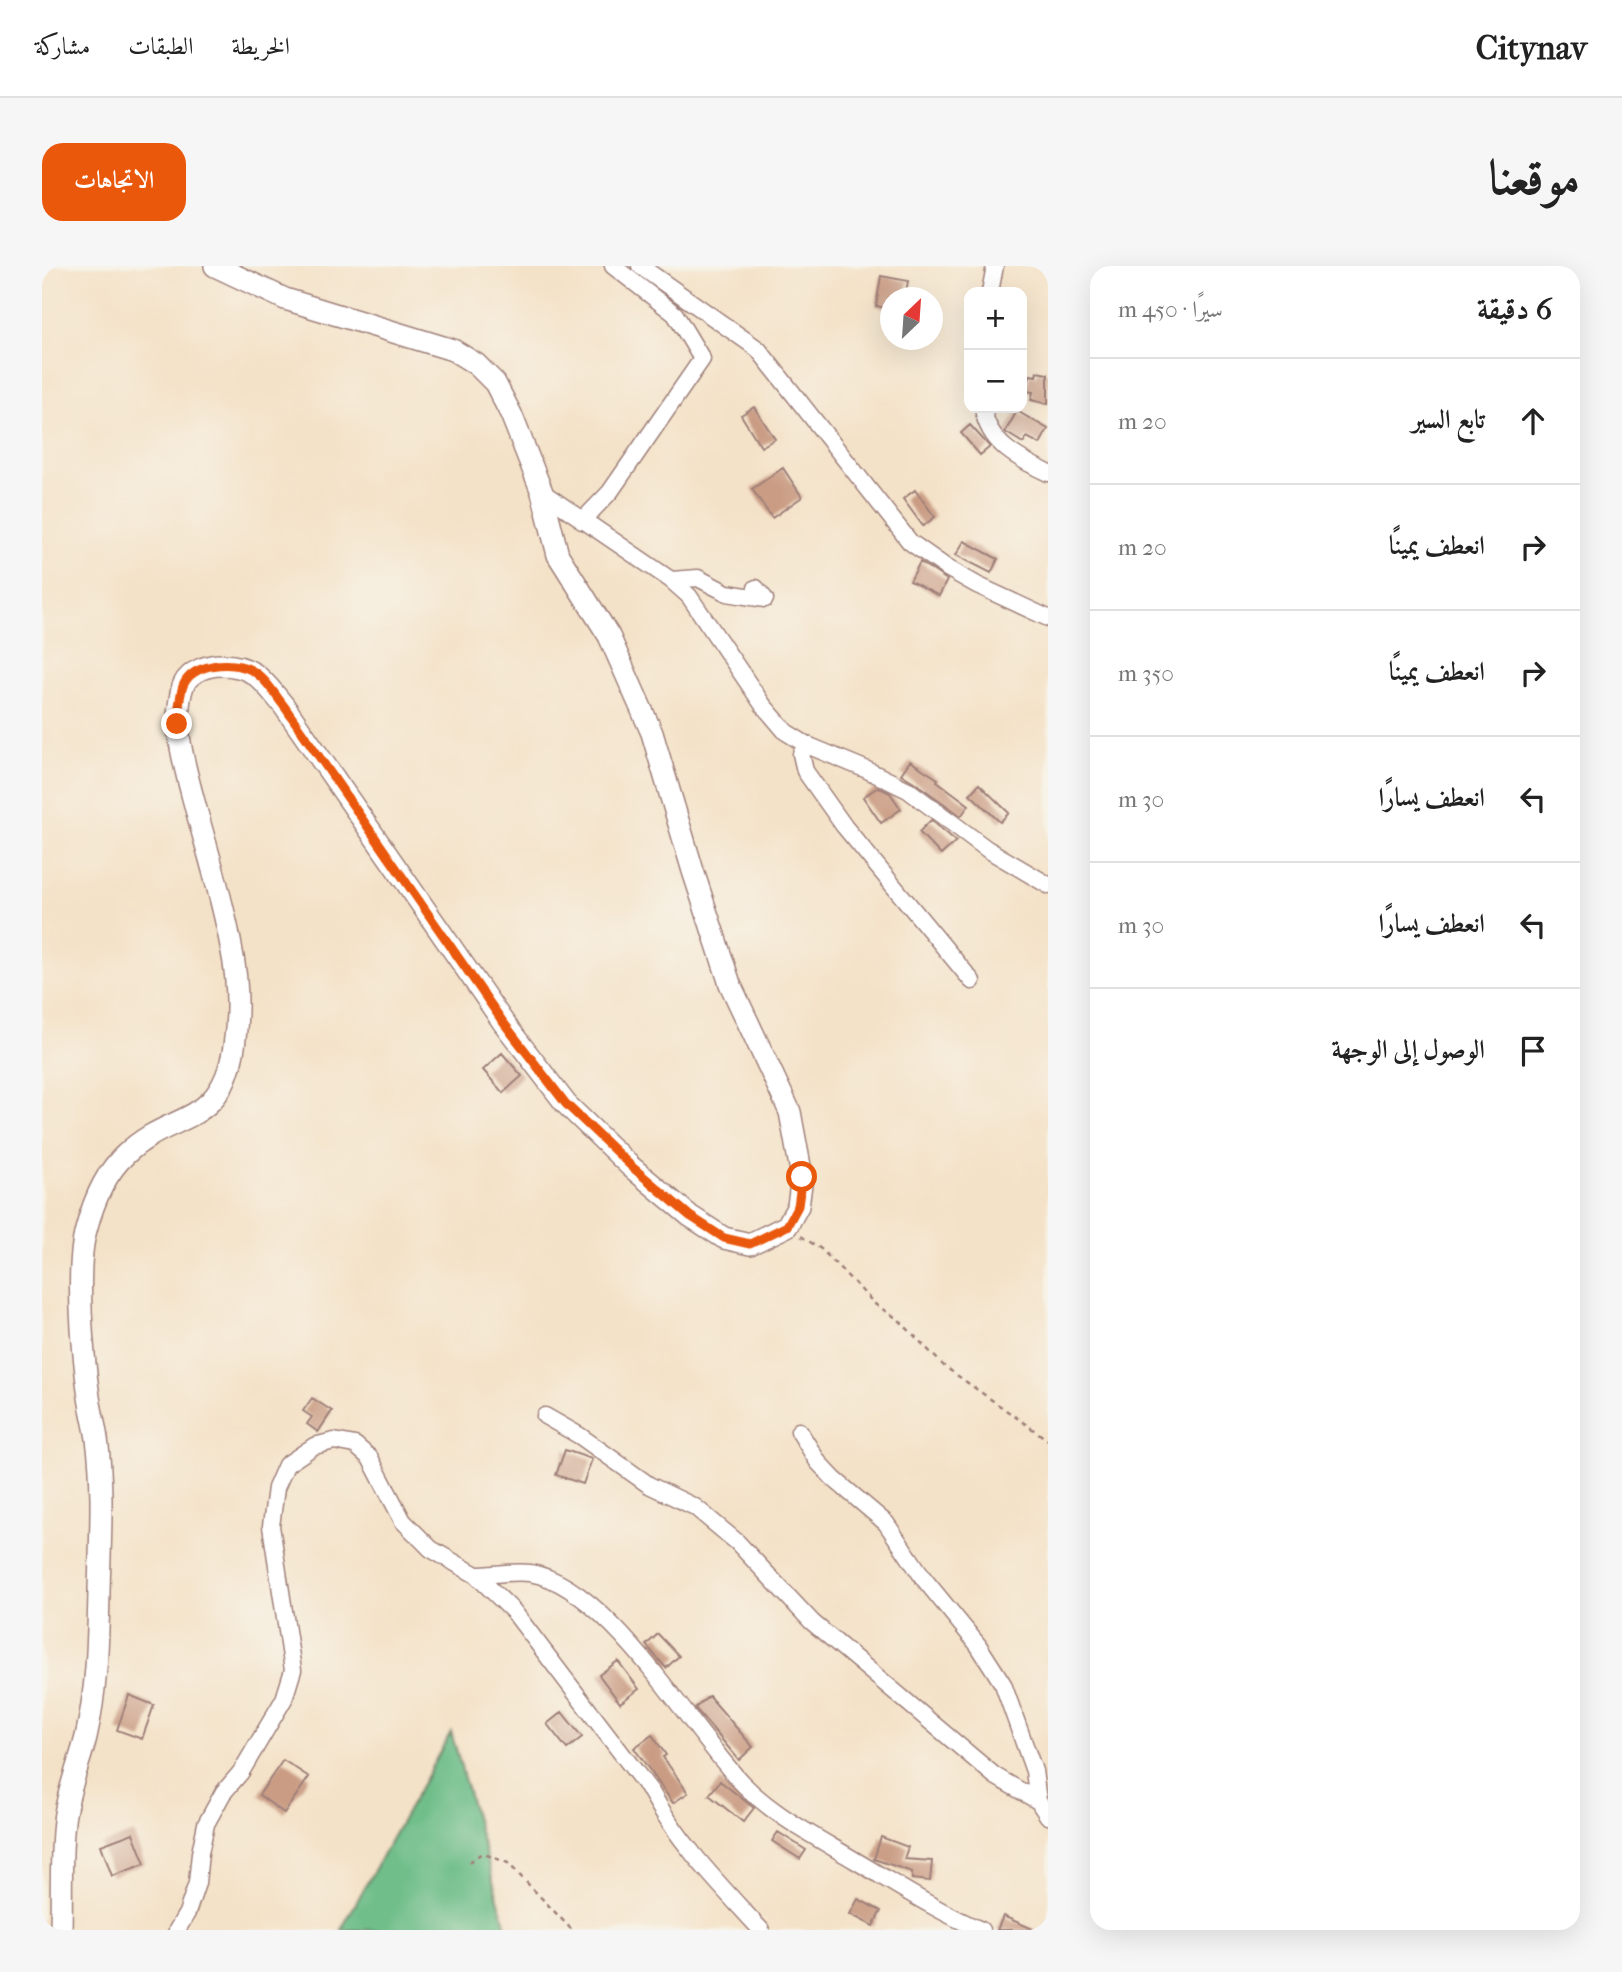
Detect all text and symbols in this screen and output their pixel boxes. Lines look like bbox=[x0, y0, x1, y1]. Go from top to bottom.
text: Citynav bbox=[1476, 29, 1587, 68]
text: مشاركة bbox=[35, 32, 90, 60]
text: الطبقات bbox=[128, 32, 194, 60]
text: الخريطة bbox=[232, 32, 290, 60]
button: الاتجاهات bbox=[42, 143, 186, 221]
text: موقعنا bbox=[1488, 149, 1580, 207]
north arrow bbox=[880, 287, 943, 350]
map controls bbox=[964, 287, 1027, 413]
button: + bbox=[964, 287, 1027, 350]
text: 6 دقيقة bbox=[1477, 292, 1552, 327]
text: سيرًا · 450 m bbox=[1118, 296, 1223, 323]
button: − bbox=[964, 350, 1027, 413]
icon: ahead bbox=[1514, 402, 1552, 440]
text: تابع السير bbox=[1412, 404, 1485, 435]
text: 20 m bbox=[1118, 408, 1167, 435]
icon: right bbox=[1514, 528, 1552, 566]
text: انعطف يمينًا bbox=[1389, 530, 1485, 561]
text: 20 m bbox=[1118, 534, 1167, 561]
icon: right bbox=[1514, 654, 1552, 692]
text: انعطف يمينًا bbox=[1389, 656, 1485, 687]
text: 350 m bbox=[1118, 660, 1174, 687]
route end bbox=[161, 708, 192, 739]
icon: left bbox=[1514, 780, 1552, 818]
text: انعطف يسارًا bbox=[1378, 782, 1485, 813]
text: 30 m bbox=[1118, 786, 1164, 813]
icon: left bbox=[1514, 906, 1552, 944]
text: انعطف يسارًا bbox=[1378, 908, 1485, 939]
text: 30 m bbox=[1118, 912, 1164, 939]
icon: arrive bbox=[1514, 1032, 1552, 1070]
text: الوصول إلى الوجهة bbox=[1331, 1034, 1485, 1065]
route start bbox=[786, 1161, 817, 1192]

